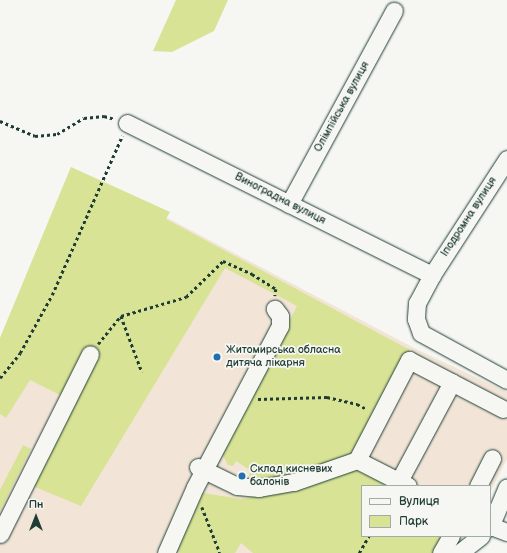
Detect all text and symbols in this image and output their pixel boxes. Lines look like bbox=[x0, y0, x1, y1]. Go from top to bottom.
street label: Олімпійська вулиця bbox=[312, 60, 372, 154]
street label: Виноградна вулиця bbox=[232, 170, 328, 228]
street label: Іподромна вулиця bbox=[438, 175, 500, 259]
place label: Житомирська обласна дитяча лікарня bbox=[226, 344, 341, 370]
marker: Житомирська обласна дитяча лікарня bbox=[211, 351, 223, 363]
place label: Склад кисневих балонів bbox=[250, 463, 332, 489]
marker: Склад кисневих балонів bbox=[237, 471, 247, 481]
legend bbox=[361, 485, 491, 537]
text: Вулиця bbox=[399, 494, 439, 509]
north arrow bbox=[16, 497, 56, 537]
text: Пн bbox=[29, 498, 43, 511]
text: Парк bbox=[399, 514, 428, 529]

